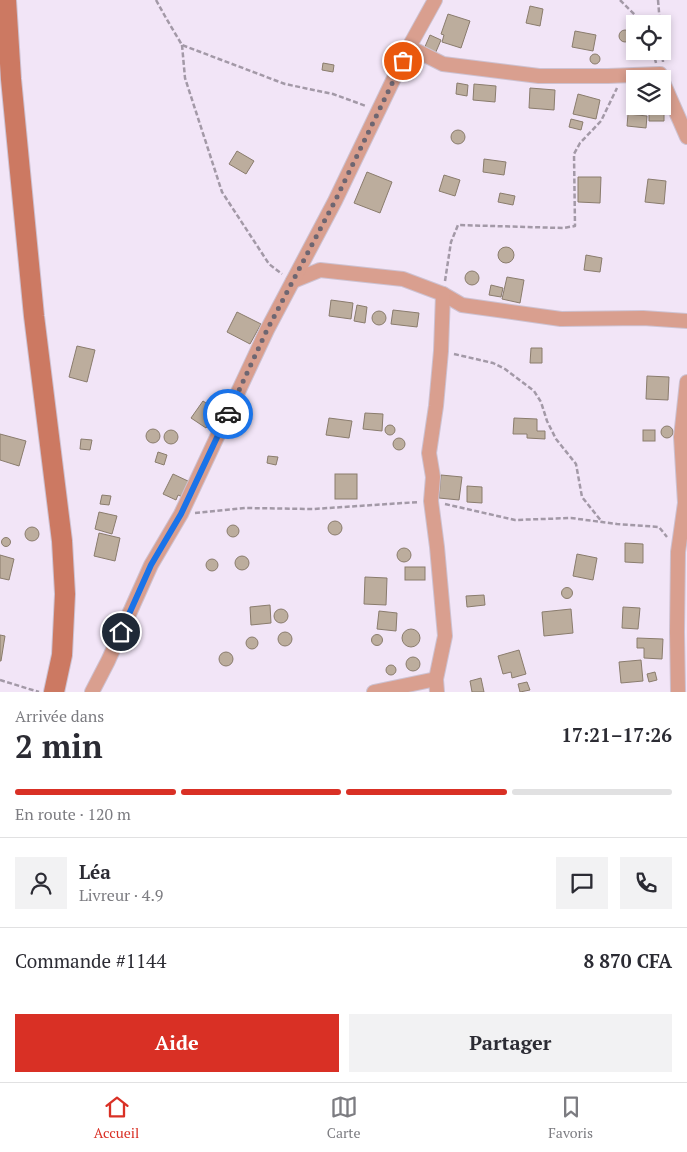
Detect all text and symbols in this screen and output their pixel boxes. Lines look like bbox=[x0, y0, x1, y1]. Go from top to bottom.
map controls bbox=[626, 15, 671, 115]
button: locate bbox=[626, 15, 671, 60]
pin bbox=[382, 40, 424, 82]
icon: bag bbox=[389, 47, 417, 75]
button: layers bbox=[626, 70, 671, 115]
courier bbox=[203, 389, 253, 439]
icon: car bbox=[214, 400, 242, 428]
pin bbox=[100, 611, 142, 653]
icon: home bbox=[107, 618, 135, 646]
text: Arrivée dans bbox=[15, 705, 104, 727]
text: 17:21–17:26 bbox=[561, 722, 672, 747]
text: 2 min bbox=[15, 725, 103, 767]
text: En route · 120 m bbox=[15, 803, 131, 825]
button: person bbox=[15, 857, 67, 909]
button: chat bbox=[556, 857, 608, 909]
button: phone bbox=[620, 857, 672, 909]
text: Léa bbox=[79, 859, 111, 884]
text: Livreur · 4.9 bbox=[79, 884, 163, 906]
text: Commande #1144 bbox=[15, 948, 166, 973]
text: 8 870 CFA bbox=[583, 948, 672, 973]
button: Aide bbox=[15, 1014, 339, 1072]
button: Partager bbox=[349, 1014, 672, 1072]
tab: Accueil bbox=[94, 1093, 139, 1142]
tab: Carte bbox=[327, 1093, 361, 1142]
tab: Favoris bbox=[548, 1093, 593, 1142]

